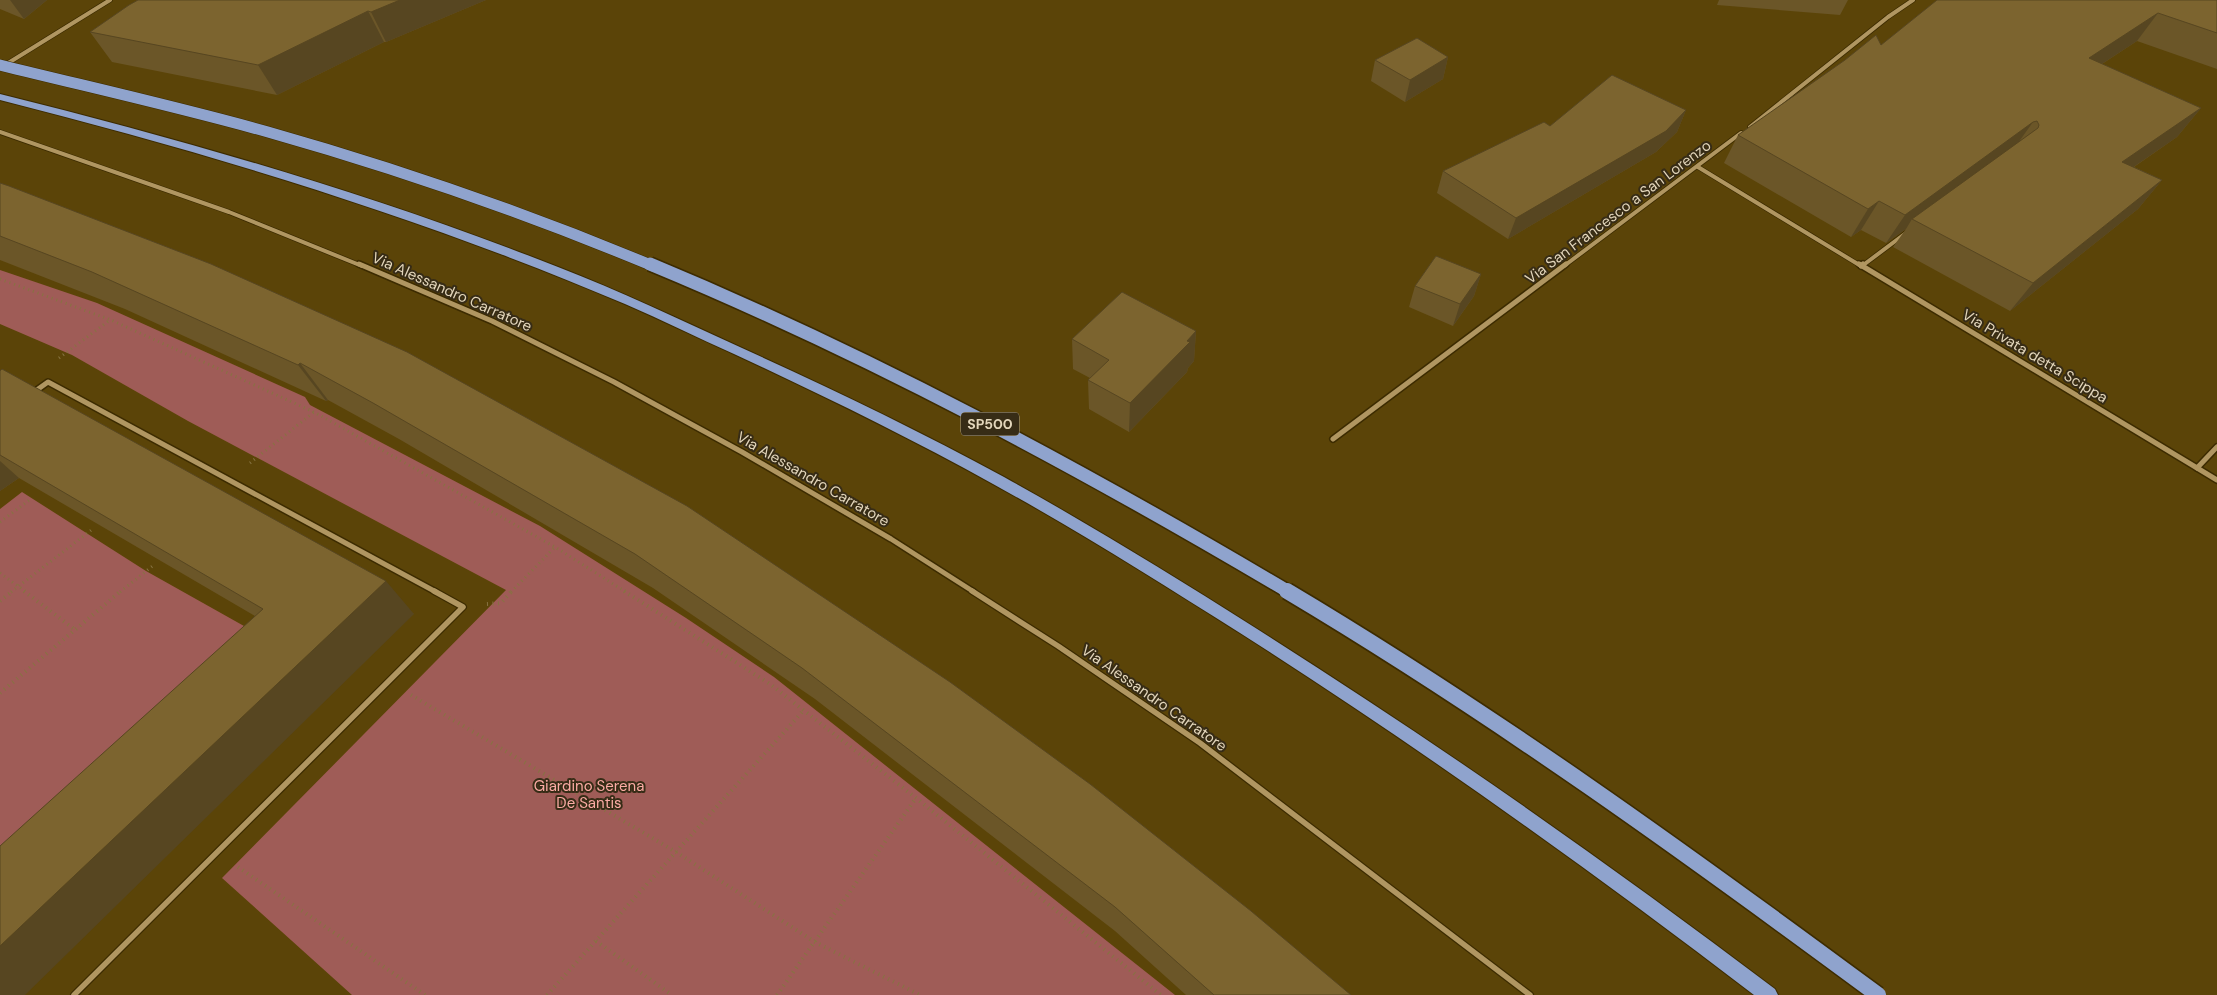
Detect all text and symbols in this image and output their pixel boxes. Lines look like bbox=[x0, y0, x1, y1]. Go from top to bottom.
street label: Via San Francesco a San Lorenzo bbox=[1521, 135, 1715, 289]
street label: Via Alessandro Carratore bbox=[369, 248, 535, 336]
street label: Via Privata detta Scippa bbox=[1958, 305, 2112, 407]
road number: SP500 bbox=[961, 412, 1019, 436]
street label: Via Alessandro Carratore bbox=[733, 427, 893, 531]
street label: Via Alessandro Carratore bbox=[1077, 640, 1231, 756]
park label: Giardino Serena De Santis bbox=[534, 776, 644, 813]

